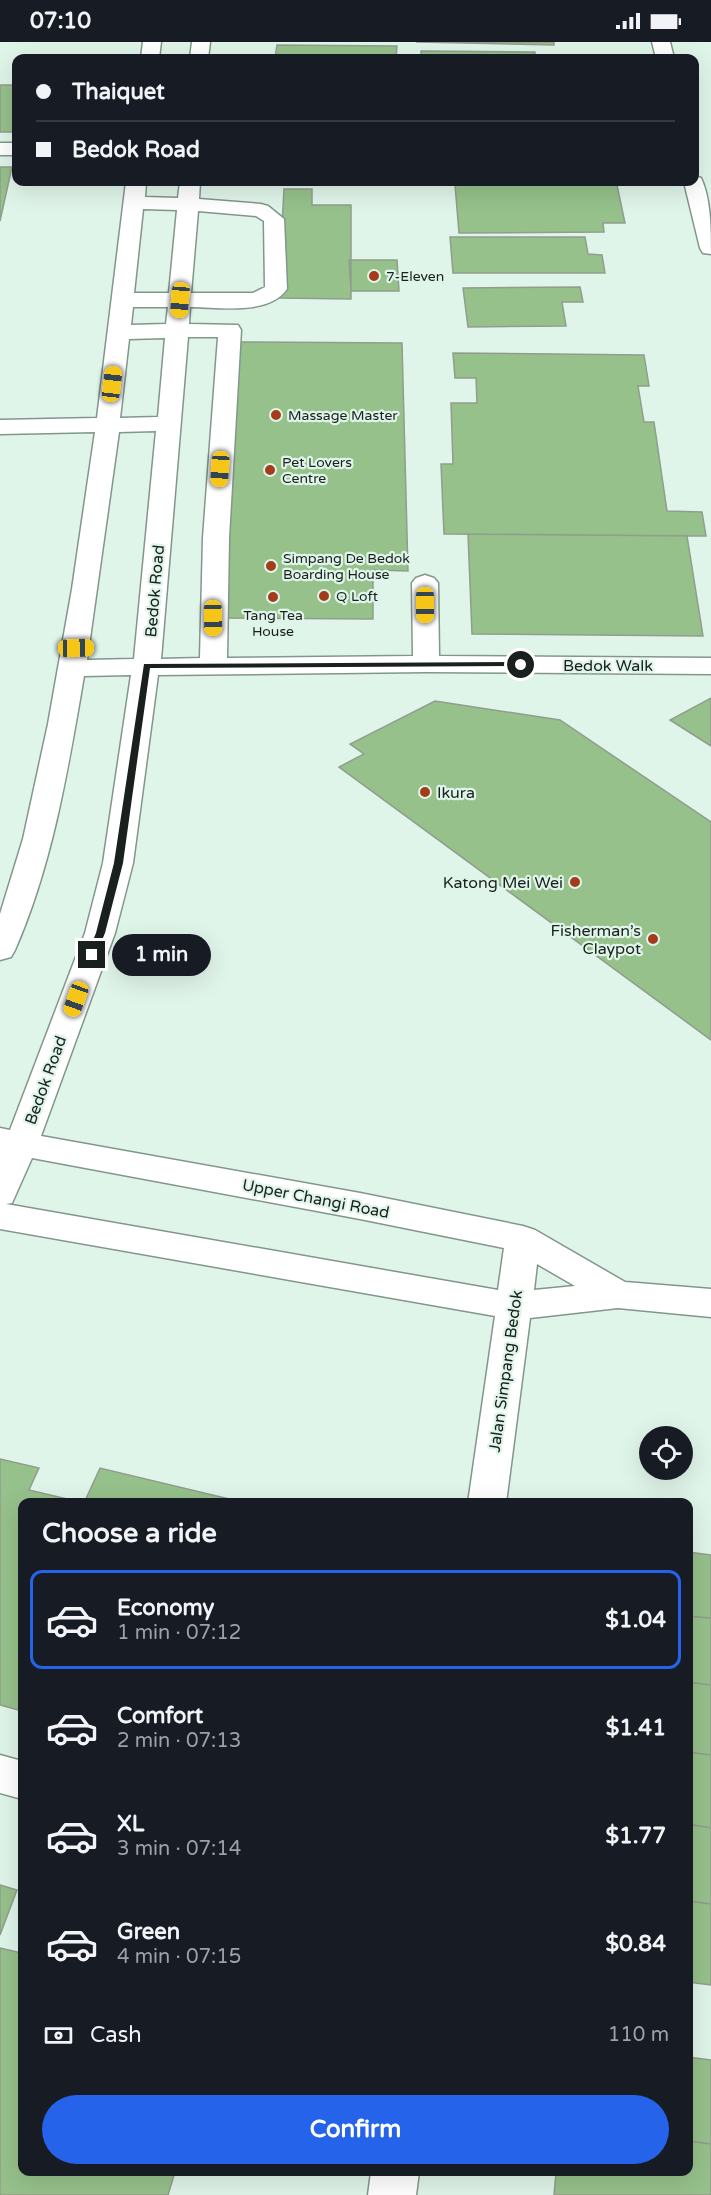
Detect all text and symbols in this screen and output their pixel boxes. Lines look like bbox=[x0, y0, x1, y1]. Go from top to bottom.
text: 07:10 bbox=[30, 8, 91, 34]
text: Thaiquet bbox=[72, 79, 165, 105]
text: Bedok Road bbox=[72, 137, 200, 163]
place label: 7-Eleven bbox=[386, 268, 444, 285]
marker: 7-Eleven bbox=[367, 269, 381, 283]
car bbox=[169, 281, 191, 319]
car bbox=[101, 365, 123, 403]
place label: Massage Master bbox=[288, 407, 398, 424]
marker: Massage Master bbox=[269, 408, 283, 422]
car bbox=[210, 450, 230, 488]
place label: Pet Lovers Centre bbox=[282, 454, 352, 487]
marker: Pet Lovers Centre bbox=[263, 463, 277, 477]
street label: Bedok Road bbox=[141, 544, 169, 638]
place label: Simpang De Bedok Boarding House bbox=[283, 550, 410, 583]
marker: Simpang De Bedok Boarding House bbox=[264, 559, 278, 573]
car bbox=[416, 587, 434, 623]
place label: Q Loft bbox=[336, 588, 379, 605]
marker: Q Loft bbox=[317, 589, 331, 603]
marker: Tang Tea House bbox=[266, 590, 280, 604]
car bbox=[204, 600, 222, 636]
place label: Tang Tea House bbox=[243, 607, 303, 640]
car bbox=[58, 639, 94, 657]
route start bbox=[507, 651, 534, 678]
street label: Bedok Walk bbox=[563, 656, 653, 676]
place label: Ikura bbox=[437, 783, 475, 803]
marker: Ikura bbox=[418, 785, 432, 799]
place label: Katong Mei Wei bbox=[443, 873, 563, 893]
marker: Katong Mei Wei bbox=[568, 875, 582, 889]
place label: Fisherman’s Claypot bbox=[550, 921, 641, 959]
marker: Fisherman’s Claypot bbox=[646, 932, 660, 946]
callout: 1 min bbox=[113, 934, 212, 976]
route end bbox=[78, 941, 105, 968]
text: 1 min bbox=[135, 943, 188, 967]
car bbox=[61, 979, 91, 1019]
street label: Bedok Road bbox=[21, 1033, 71, 1127]
street label: Upper Changi Road bbox=[241, 1175, 391, 1223]
street label: Jalan Simpang Bedok bbox=[485, 1289, 527, 1453]
map controls bbox=[639, 1426, 693, 1480]
button: locate bbox=[639, 1426, 693, 1480]
text: Choose a ride bbox=[42, 1517, 217, 1550]
icon: car bbox=[45, 1593, 99, 1647]
text: Economy bbox=[117, 1595, 214, 1621]
text: $1.04 bbox=[605, 1607, 666, 1633]
text: 1 min · 07:12 bbox=[117, 1621, 241, 1645]
icon: car bbox=[45, 1701, 99, 1755]
text: Comfort bbox=[117, 1703, 203, 1729]
text: $1.41 bbox=[606, 1715, 666, 1741]
text: 2 min · 07:13 bbox=[117, 1729, 241, 1753]
icon: car bbox=[45, 1809, 99, 1863]
text: XL bbox=[117, 1811, 144, 1837]
text: $1.77 bbox=[605, 1823, 666, 1849]
text: 3 min · 07:14 bbox=[117, 1837, 241, 1861]
icon: car bbox=[45, 1917, 99, 1971]
text: Green bbox=[117, 1919, 180, 1945]
text: $0.84 bbox=[605, 1931, 666, 1957]
text: 4 min · 07:15 bbox=[117, 1945, 241, 1969]
icon: cash bbox=[42, 2019, 75, 2052]
text: Cash bbox=[90, 2022, 142, 2048]
text: 110 m bbox=[608, 2023, 669, 2047]
button: Confirm bbox=[42, 2095, 669, 2164]

